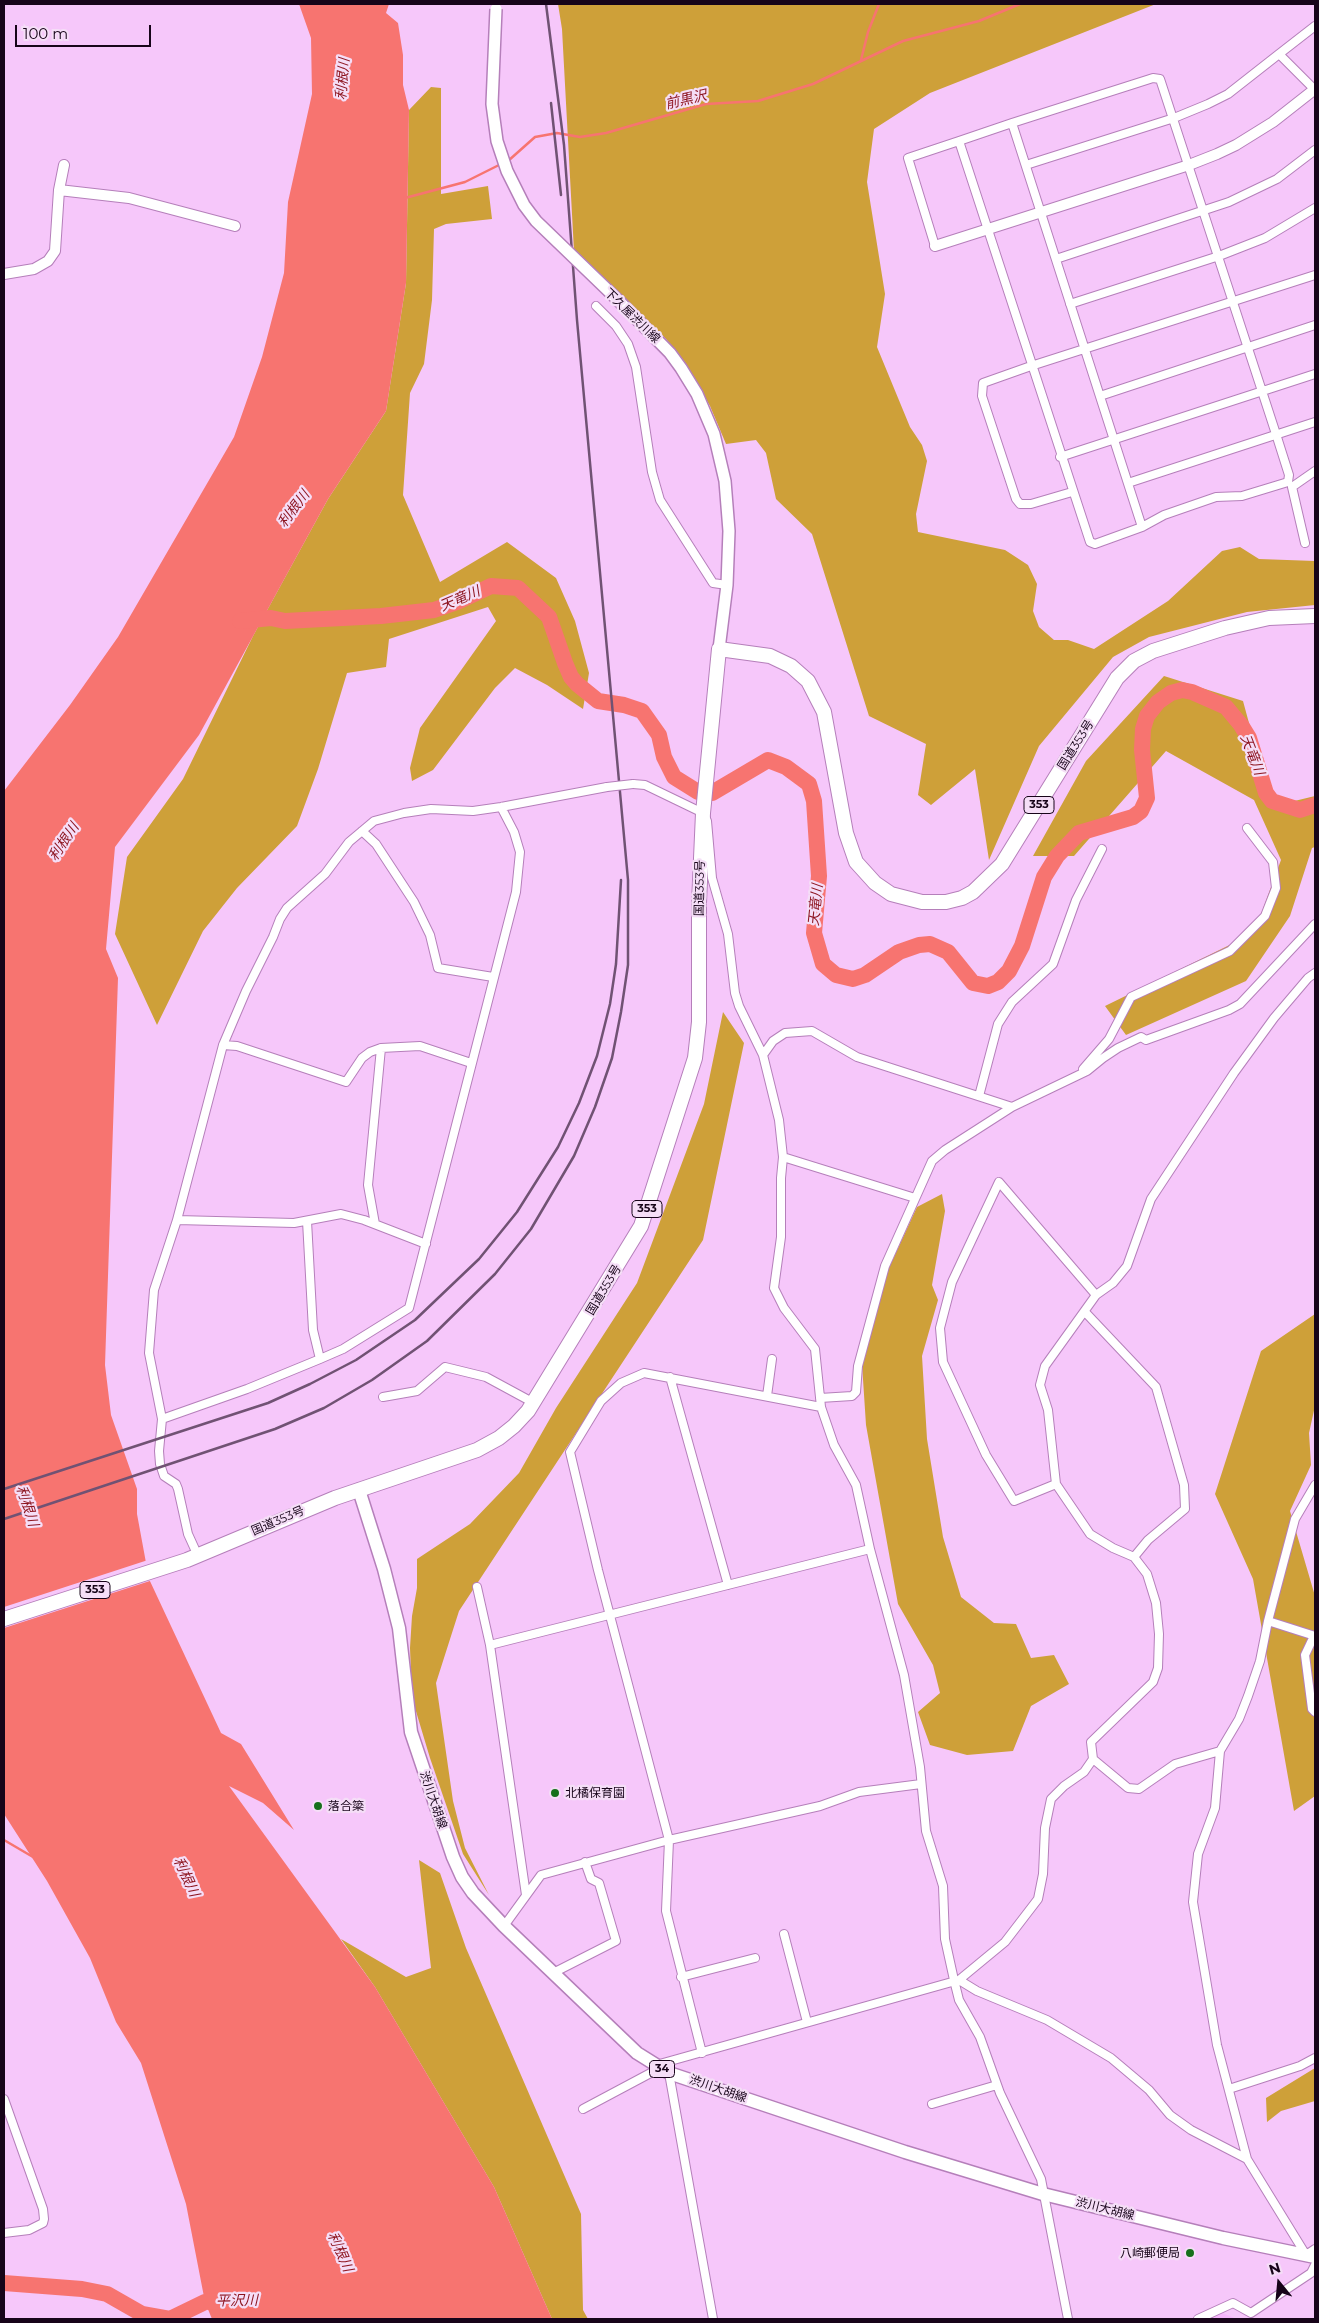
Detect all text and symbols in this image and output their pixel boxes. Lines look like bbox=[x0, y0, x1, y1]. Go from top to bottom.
scale bar bbox=[18, 15, 154, 47]
text: 100 m bbox=[23, 24, 68, 43]
water label: 利根川 bbox=[333, 57, 353, 101]
water label: 前黒沢 bbox=[664, 87, 708, 113]
street label: 下久屋渋川線 bbox=[601, 286, 663, 346]
water label: 利根川 bbox=[275, 487, 313, 531]
water label: 天竜川 bbox=[437, 583, 483, 615]
street label: 国道353号 bbox=[1055, 717, 1097, 773]
water label: 天竜川 bbox=[1237, 732, 1267, 778]
road number: 353 bbox=[1024, 796, 1054, 814]
water label: 利根川 bbox=[45, 820, 83, 864]
street label: 国道353号 bbox=[692, 860, 708, 916]
water label: 天竜川 bbox=[805, 883, 827, 927]
road number: 353 bbox=[632, 1200, 662, 1218]
street label: 国道353号 bbox=[583, 1262, 625, 1318]
water label: 利根川 bbox=[13, 1483, 41, 1529]
street label: 国道353号 bbox=[249, 1503, 307, 1539]
road number: 353 bbox=[80, 1582, 110, 1598]
street label: 渋川大胡線 bbox=[416, 1769, 450, 1831]
place label: 北橘保育園 bbox=[565, 1786, 625, 1800]
marker: 北橘保育園 bbox=[549, 1787, 561, 1799]
place label: 落合簗 bbox=[328, 1799, 364, 1813]
marker: 落合簗 bbox=[312, 1800, 324, 1812]
water label: 利根川 bbox=[170, 1854, 202, 1900]
road number: 34 bbox=[650, 2060, 674, 2078]
street label: 渋川大胡線 bbox=[687, 2072, 749, 2106]
street label: 渋川大胡線 bbox=[1074, 2195, 1136, 2223]
water label: 利根川 bbox=[324, 2229, 356, 2275]
place label: 八崎郵便局 bbox=[1120, 2246, 1180, 2260]
marker: 八崎郵便局 bbox=[1184, 2247, 1196, 2259]
north arrow bbox=[1254, 2258, 1304, 2308]
text: N bbox=[1267, 2258, 1283, 2279]
water label: 平沢川 bbox=[216, 2292, 258, 2310]

